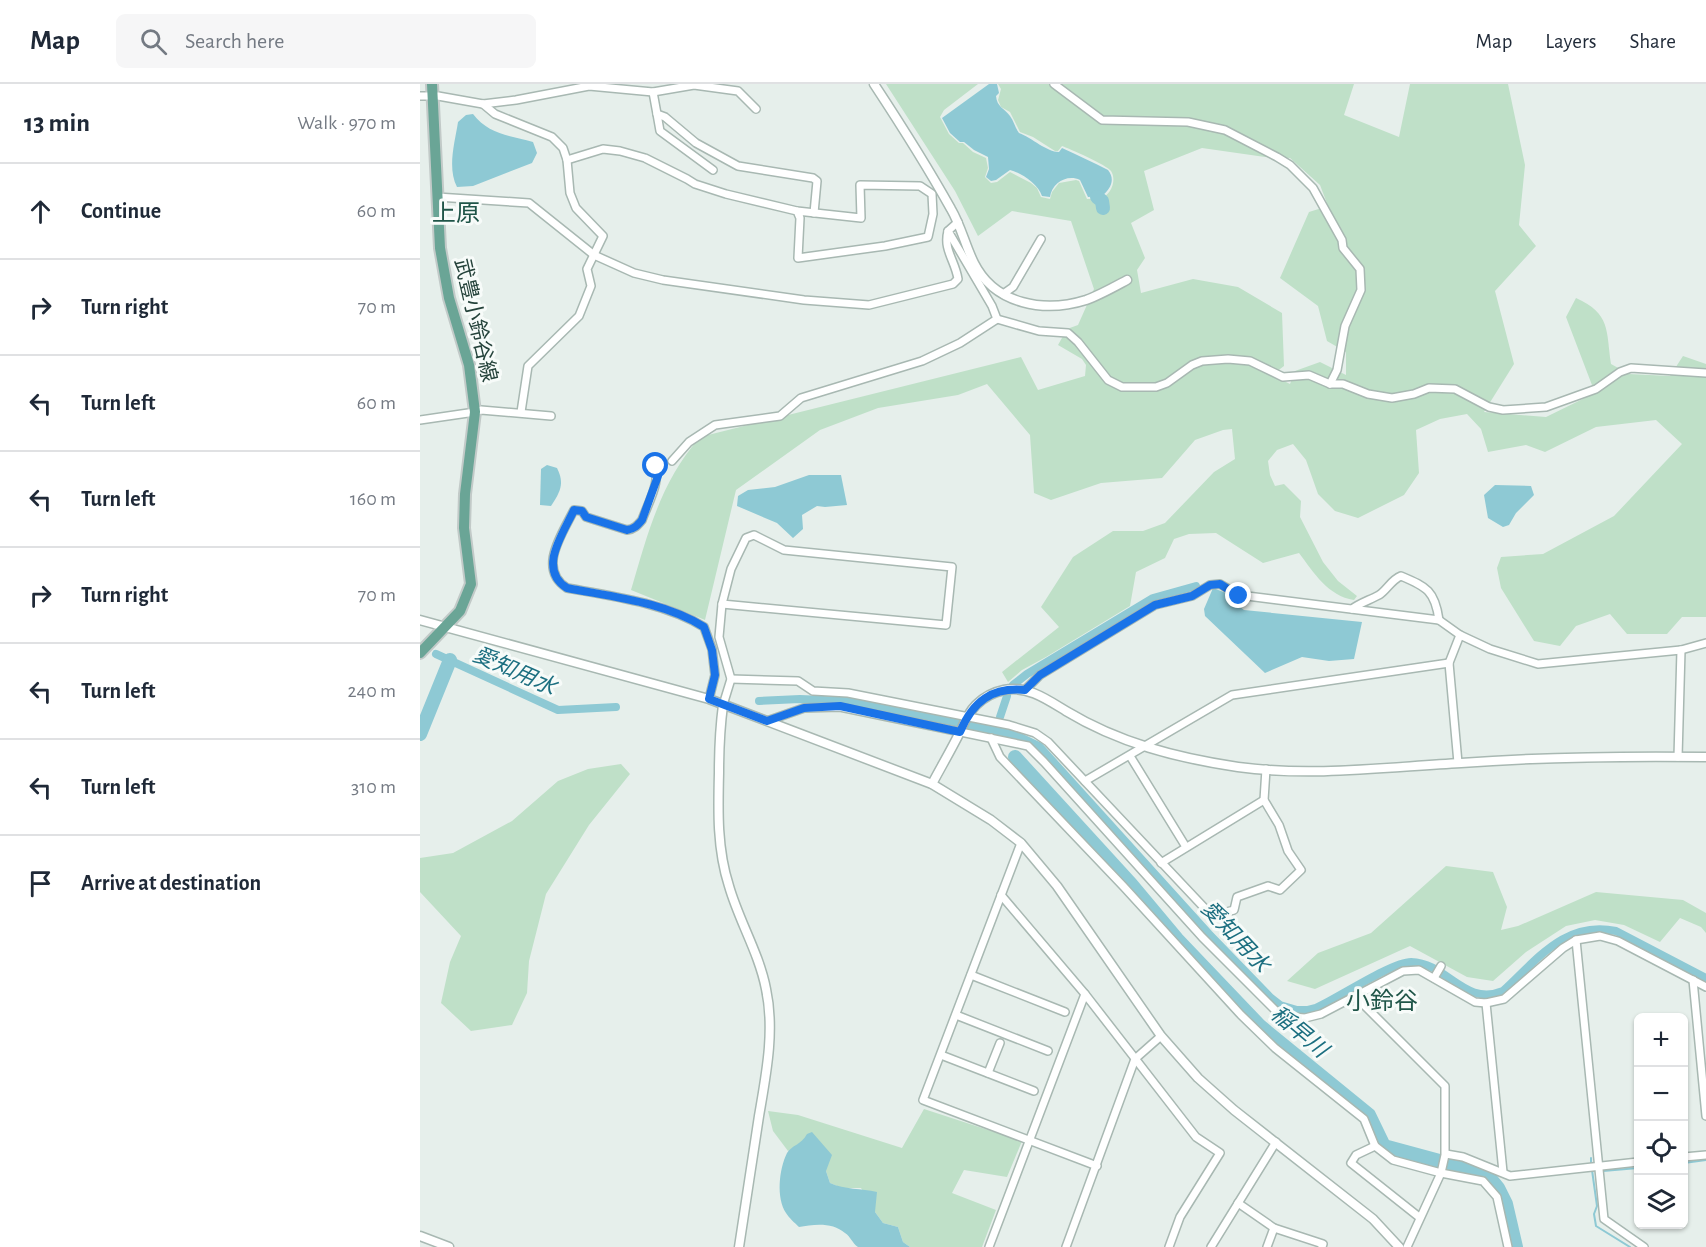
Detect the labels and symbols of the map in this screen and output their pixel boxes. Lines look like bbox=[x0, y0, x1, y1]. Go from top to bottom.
district label: 上原 bbox=[432, 201, 480, 226]
street label: 武豊小鈴谷線 bbox=[451, 256, 501, 384]
route start bbox=[642, 452, 668, 478]
route end bbox=[1225, 582, 1251, 608]
water label: 愛知用水 bbox=[470, 642, 561, 700]
water label: 愛知用水 bbox=[1197, 896, 1275, 978]
district label: 小鈴谷 bbox=[1346, 988, 1418, 1014]
water label: 稲早川 bbox=[1267, 1001, 1334, 1063]

